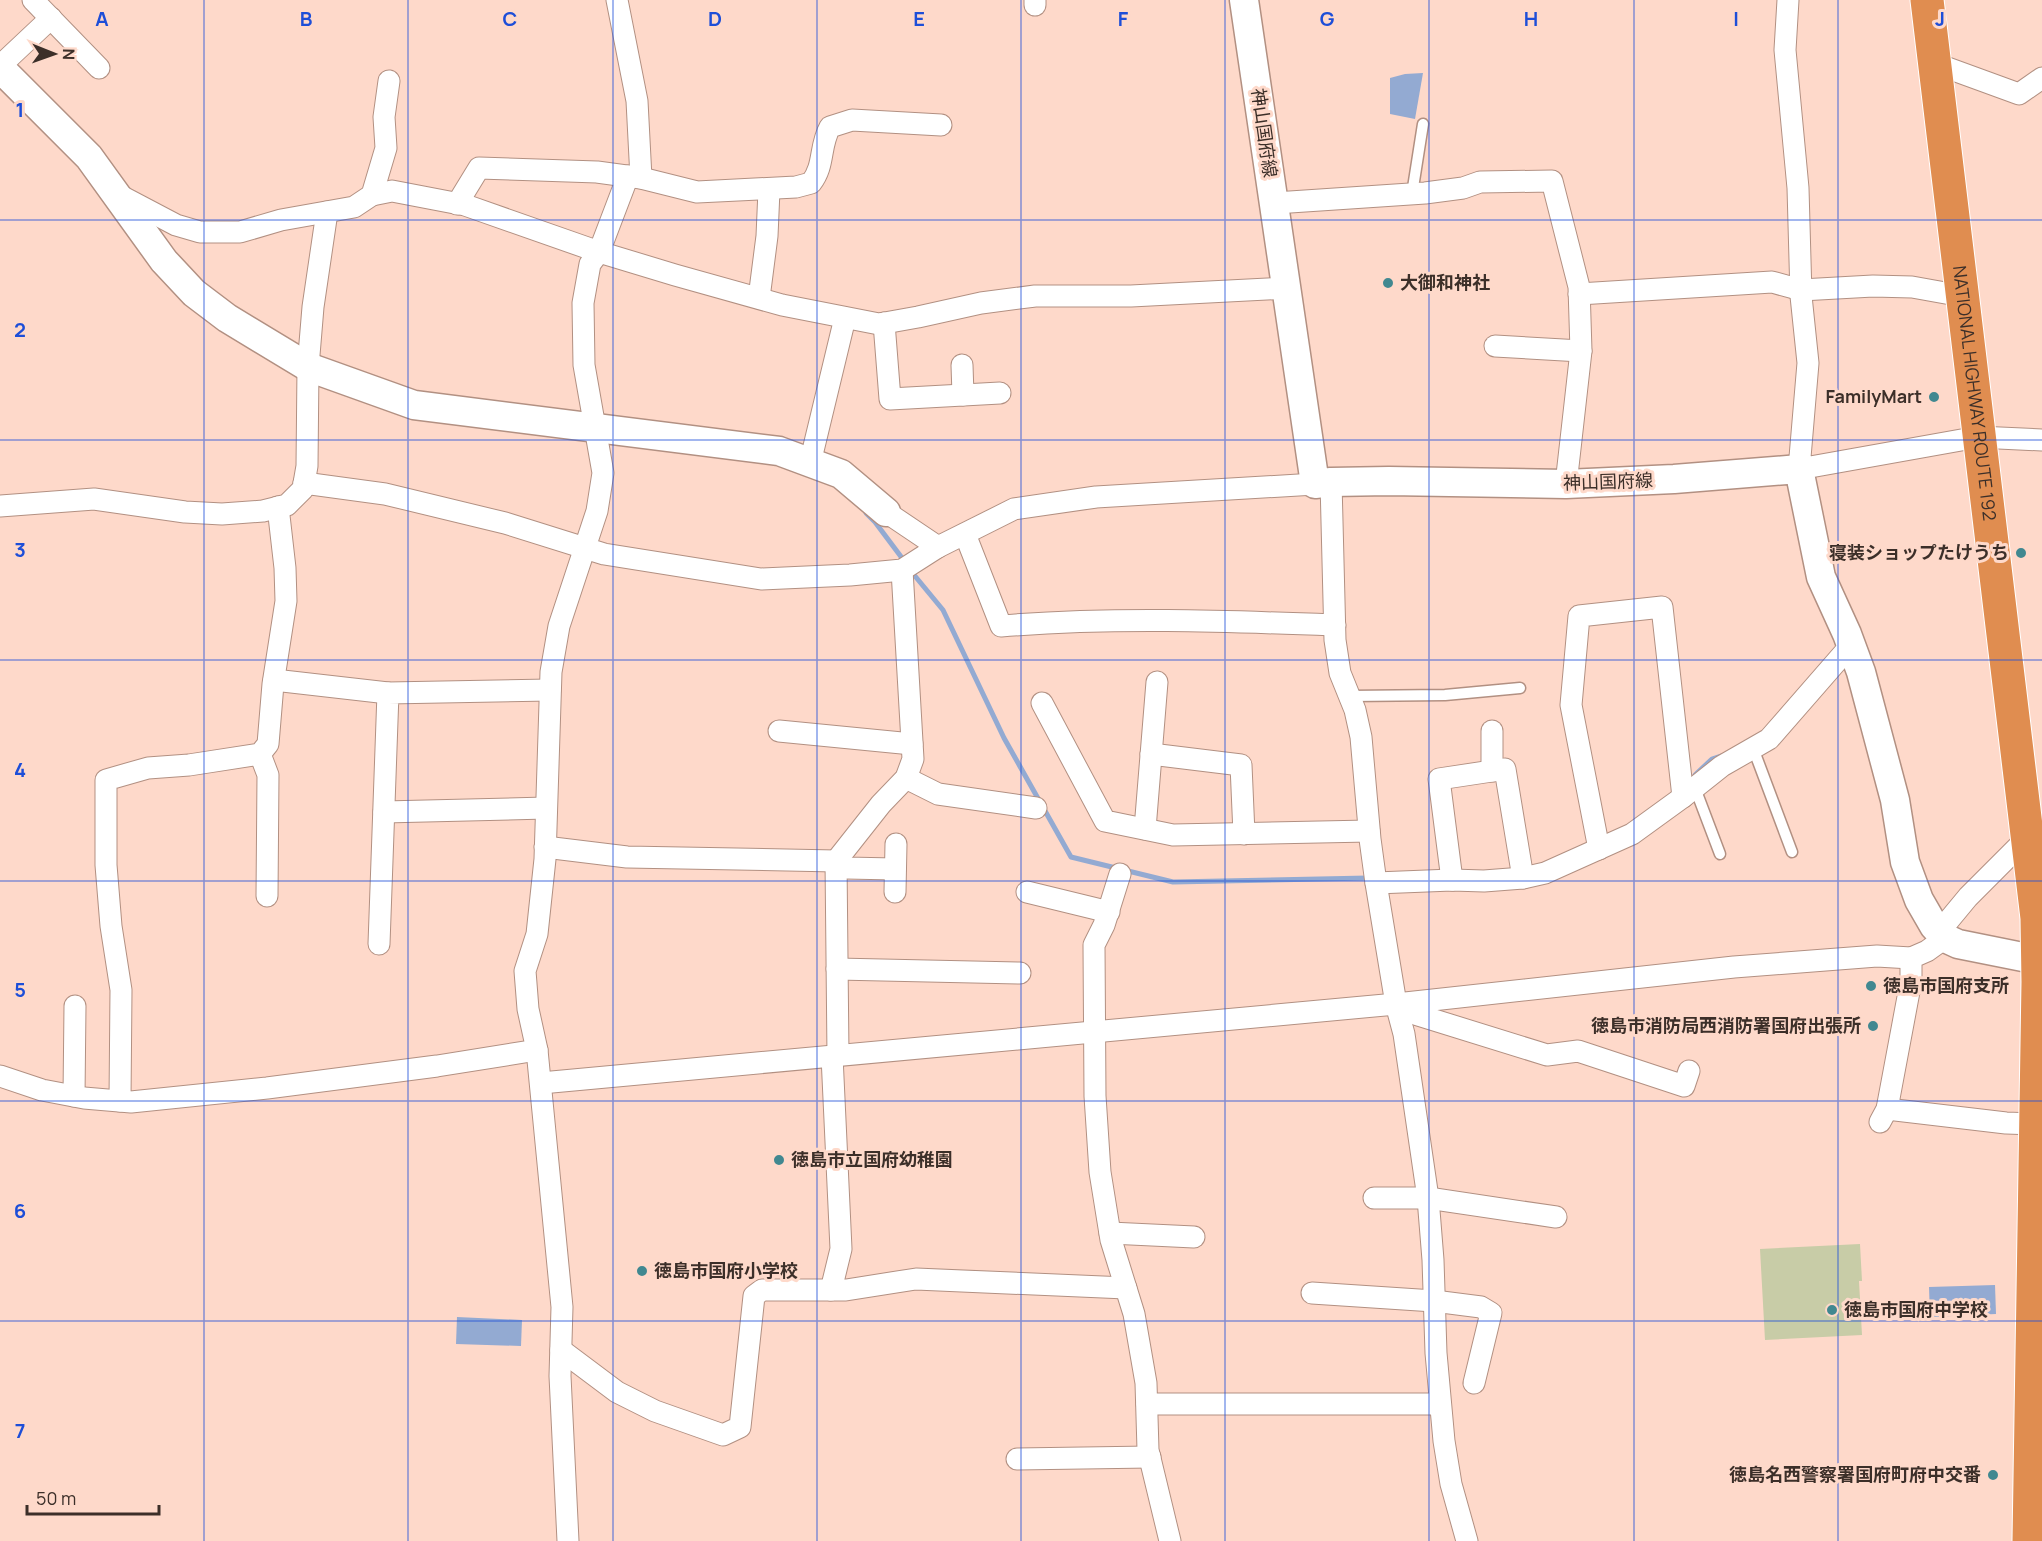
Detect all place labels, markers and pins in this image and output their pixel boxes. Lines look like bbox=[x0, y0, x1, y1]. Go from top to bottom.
place label: 大御和神社 bbox=[1400, 270, 1490, 294]
marker: 大御和神社 bbox=[1381, 276, 1395, 290]
place label: FamilyMart bbox=[1825, 384, 1922, 408]
marker: FamilyMart bbox=[1927, 390, 1941, 404]
place label: 寝装ショップたけうち bbox=[1829, 540, 2009, 564]
marker: 寝装ショップたけうち bbox=[2014, 546, 2028, 560]
place label: 徳島市国府支所 bbox=[1883, 973, 2009, 997]
marker: 徳島市国府支所 bbox=[1864, 979, 1878, 993]
place label: 徳島市消防局西消防署国府出張所 bbox=[1591, 1013, 1861, 1037]
marker: 徳島市消防局西消防署国府出張所 bbox=[1866, 1019, 1880, 1033]
place label: 徳島市立国府幼稚園 bbox=[791, 1147, 953, 1171]
marker: 徳島市立国府幼稚園 bbox=[772, 1153, 786, 1167]
place label: 徳島市国府小学校 bbox=[654, 1258, 798, 1282]
marker: 徳島市国府小学校 bbox=[635, 1264, 649, 1278]
place label: 徳島市国府中学校 bbox=[1844, 1297, 1988, 1321]
marker: 徳島市国府中学校 bbox=[1825, 1303, 1839, 1317]
place label: 徳島名西警察署国府町府中交番 bbox=[1729, 1462, 1981, 1486]
marker: 徳島名西警察署国府町府中交番 bbox=[1986, 1468, 2000, 1482]

